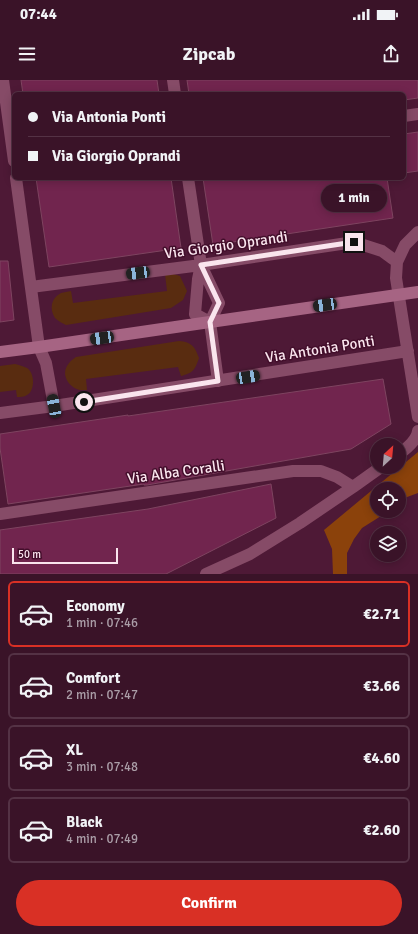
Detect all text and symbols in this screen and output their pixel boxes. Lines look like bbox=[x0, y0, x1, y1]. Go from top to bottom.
text: 07:44 bbox=[20, 5, 57, 23]
icon: menu bbox=[16, 43, 38, 65]
text: Zipcab bbox=[183, 43, 235, 65]
icon: share bbox=[380, 43, 402, 65]
text: Via Antonia Ponti bbox=[52, 108, 166, 126]
text: Via Giorgio Oprandi bbox=[52, 147, 180, 165]
callout: 1 min bbox=[321, 184, 387, 212]
text: 1 min bbox=[338, 190, 370, 206]
street label: Via Giorgio Oprandi bbox=[163, 227, 289, 263]
route end bbox=[345, 233, 363, 251]
car bbox=[125, 266, 151, 280]
car bbox=[312, 297, 338, 313]
car bbox=[89, 330, 115, 346]
street label: Via Antonia Ponti bbox=[264, 331, 376, 367]
car bbox=[235, 369, 261, 385]
car bbox=[46, 393, 62, 419]
route start bbox=[75, 393, 93, 411]
north arrow bbox=[370, 438, 406, 474]
map controls bbox=[370, 438, 406, 562]
street label: Via Alba Coralli bbox=[126, 456, 226, 488]
button: locate bbox=[370, 482, 406, 518]
button: layers bbox=[370, 526, 406, 562]
scale bar bbox=[12, 546, 118, 565]
text: 50 m bbox=[18, 548, 41, 561]
icon: car bbox=[18, 596, 54, 632]
text: Economy bbox=[66, 597, 125, 615]
text: €2.71 bbox=[363, 605, 400, 623]
text: 1 min · 07:46 bbox=[66, 615, 138, 631]
icon: car bbox=[18, 668, 54, 704]
text: Comfort bbox=[66, 669, 120, 687]
text: €3.66 bbox=[363, 677, 400, 695]
text: 2 min · 07:47 bbox=[66, 687, 138, 703]
icon: car bbox=[18, 740, 54, 776]
text: XL bbox=[66, 741, 83, 759]
text: €4.60 bbox=[363, 749, 400, 767]
text: 3 min · 07:48 bbox=[66, 759, 138, 775]
icon: car bbox=[18, 812, 54, 848]
text: Black bbox=[66, 813, 103, 831]
text: €2.60 bbox=[363, 821, 400, 839]
text: 4 min · 07:49 bbox=[66, 831, 138, 847]
button: Confirm bbox=[16, 880, 402, 926]

